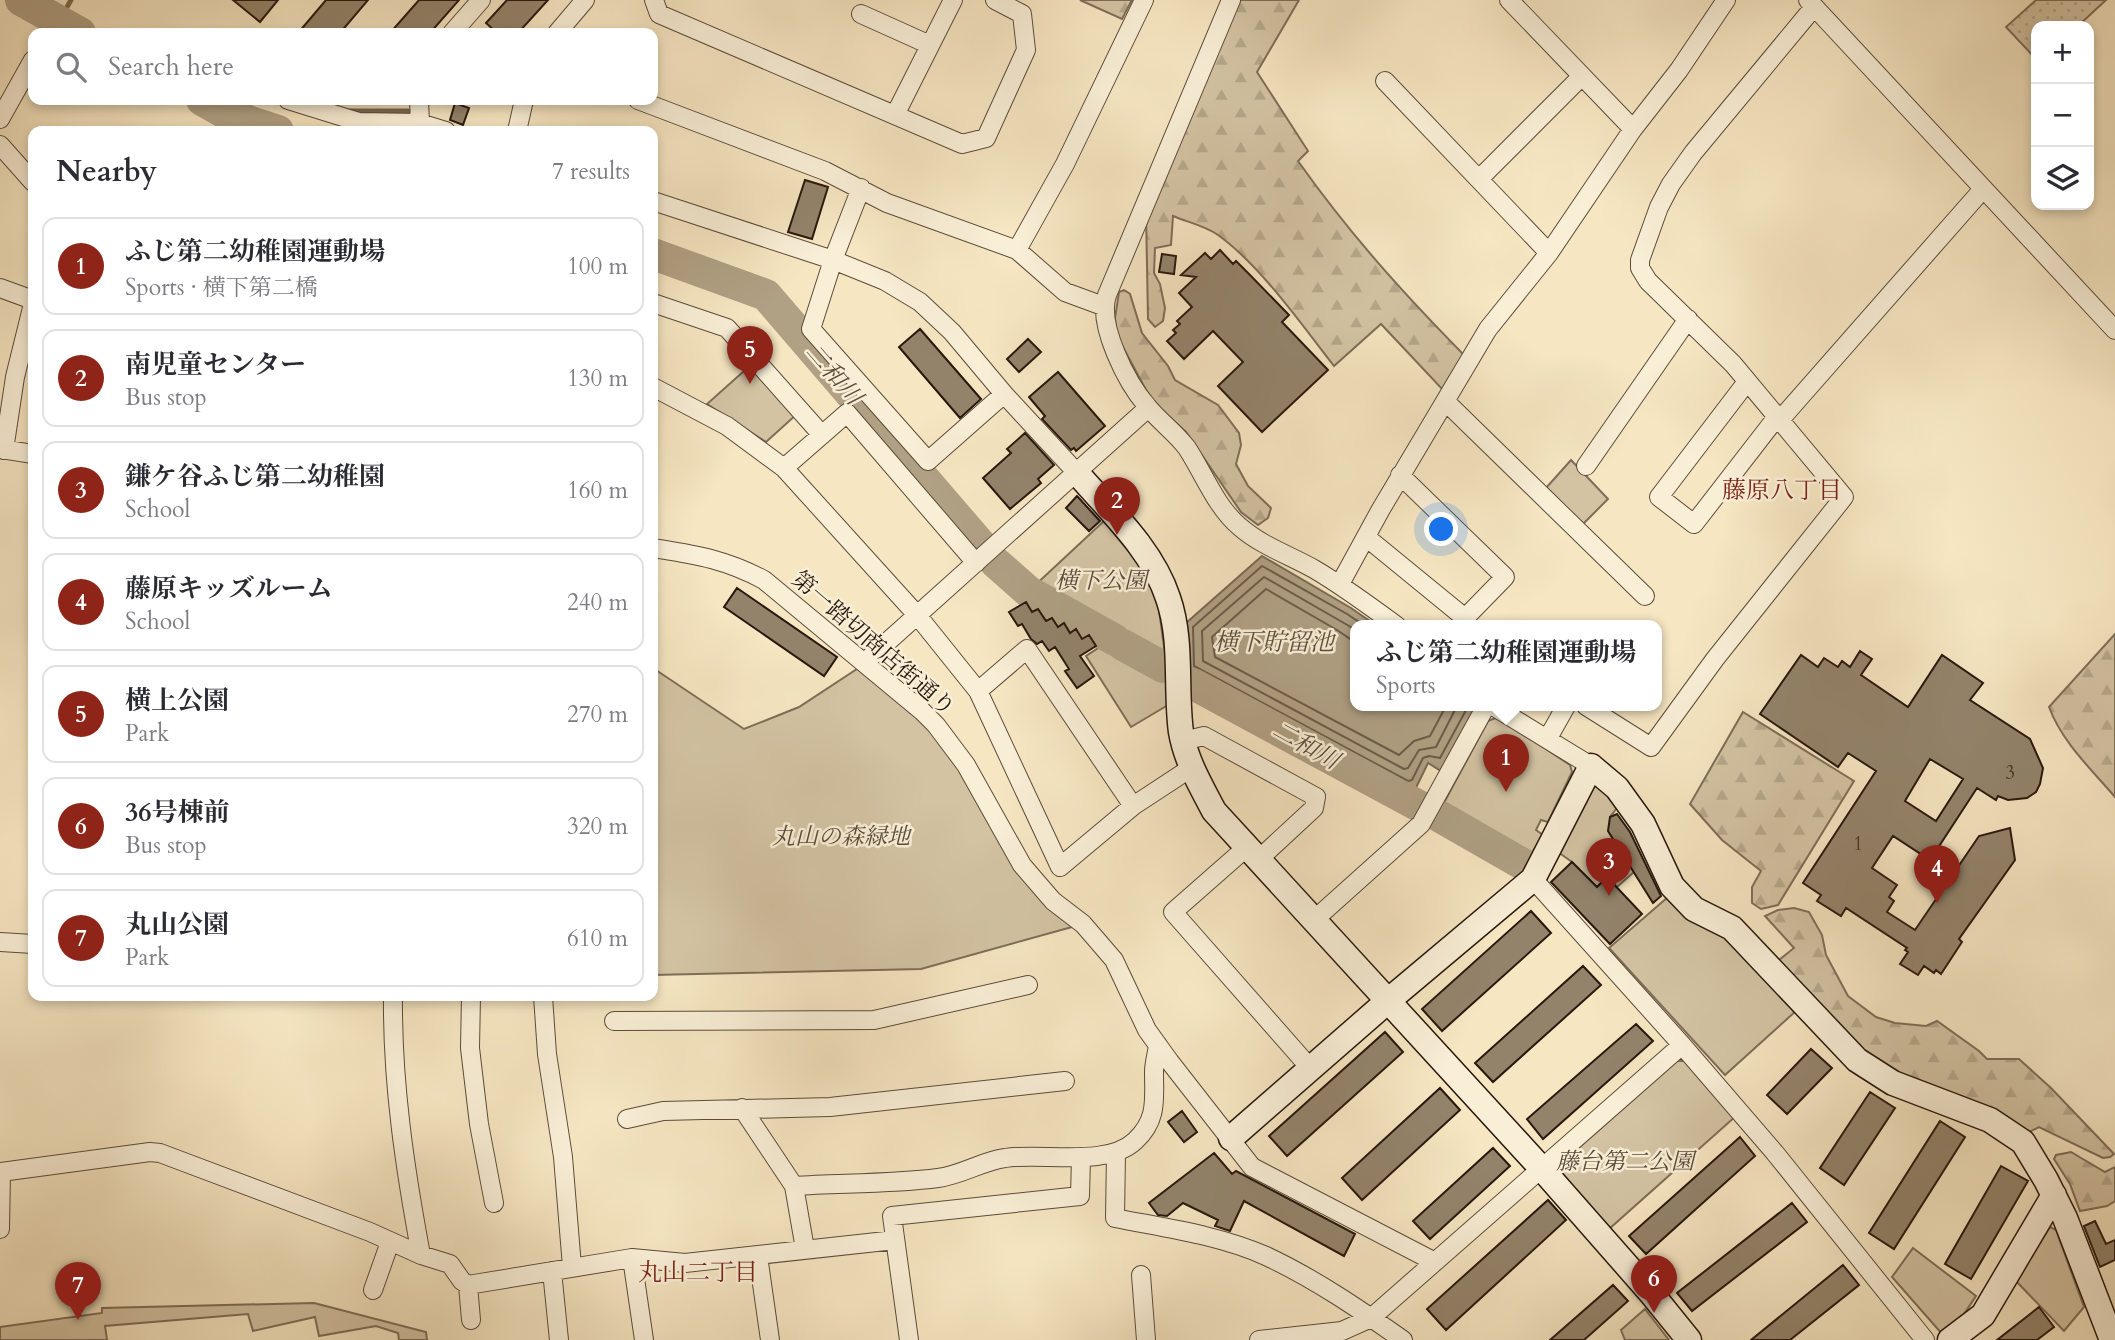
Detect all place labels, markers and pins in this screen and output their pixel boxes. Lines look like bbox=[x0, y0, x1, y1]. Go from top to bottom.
pin: 5 bbox=[727, 326, 773, 384]
pin: 2 bbox=[1094, 477, 1140, 535]
pin: 1 bbox=[1483, 734, 1529, 792]
pin: 3 bbox=[1586, 838, 1632, 896]
pin: 4 bbox=[1914, 845, 1960, 903]
pin: 6 bbox=[1631, 1255, 1677, 1313]
pin: 7 bbox=[55, 1262, 101, 1320]

